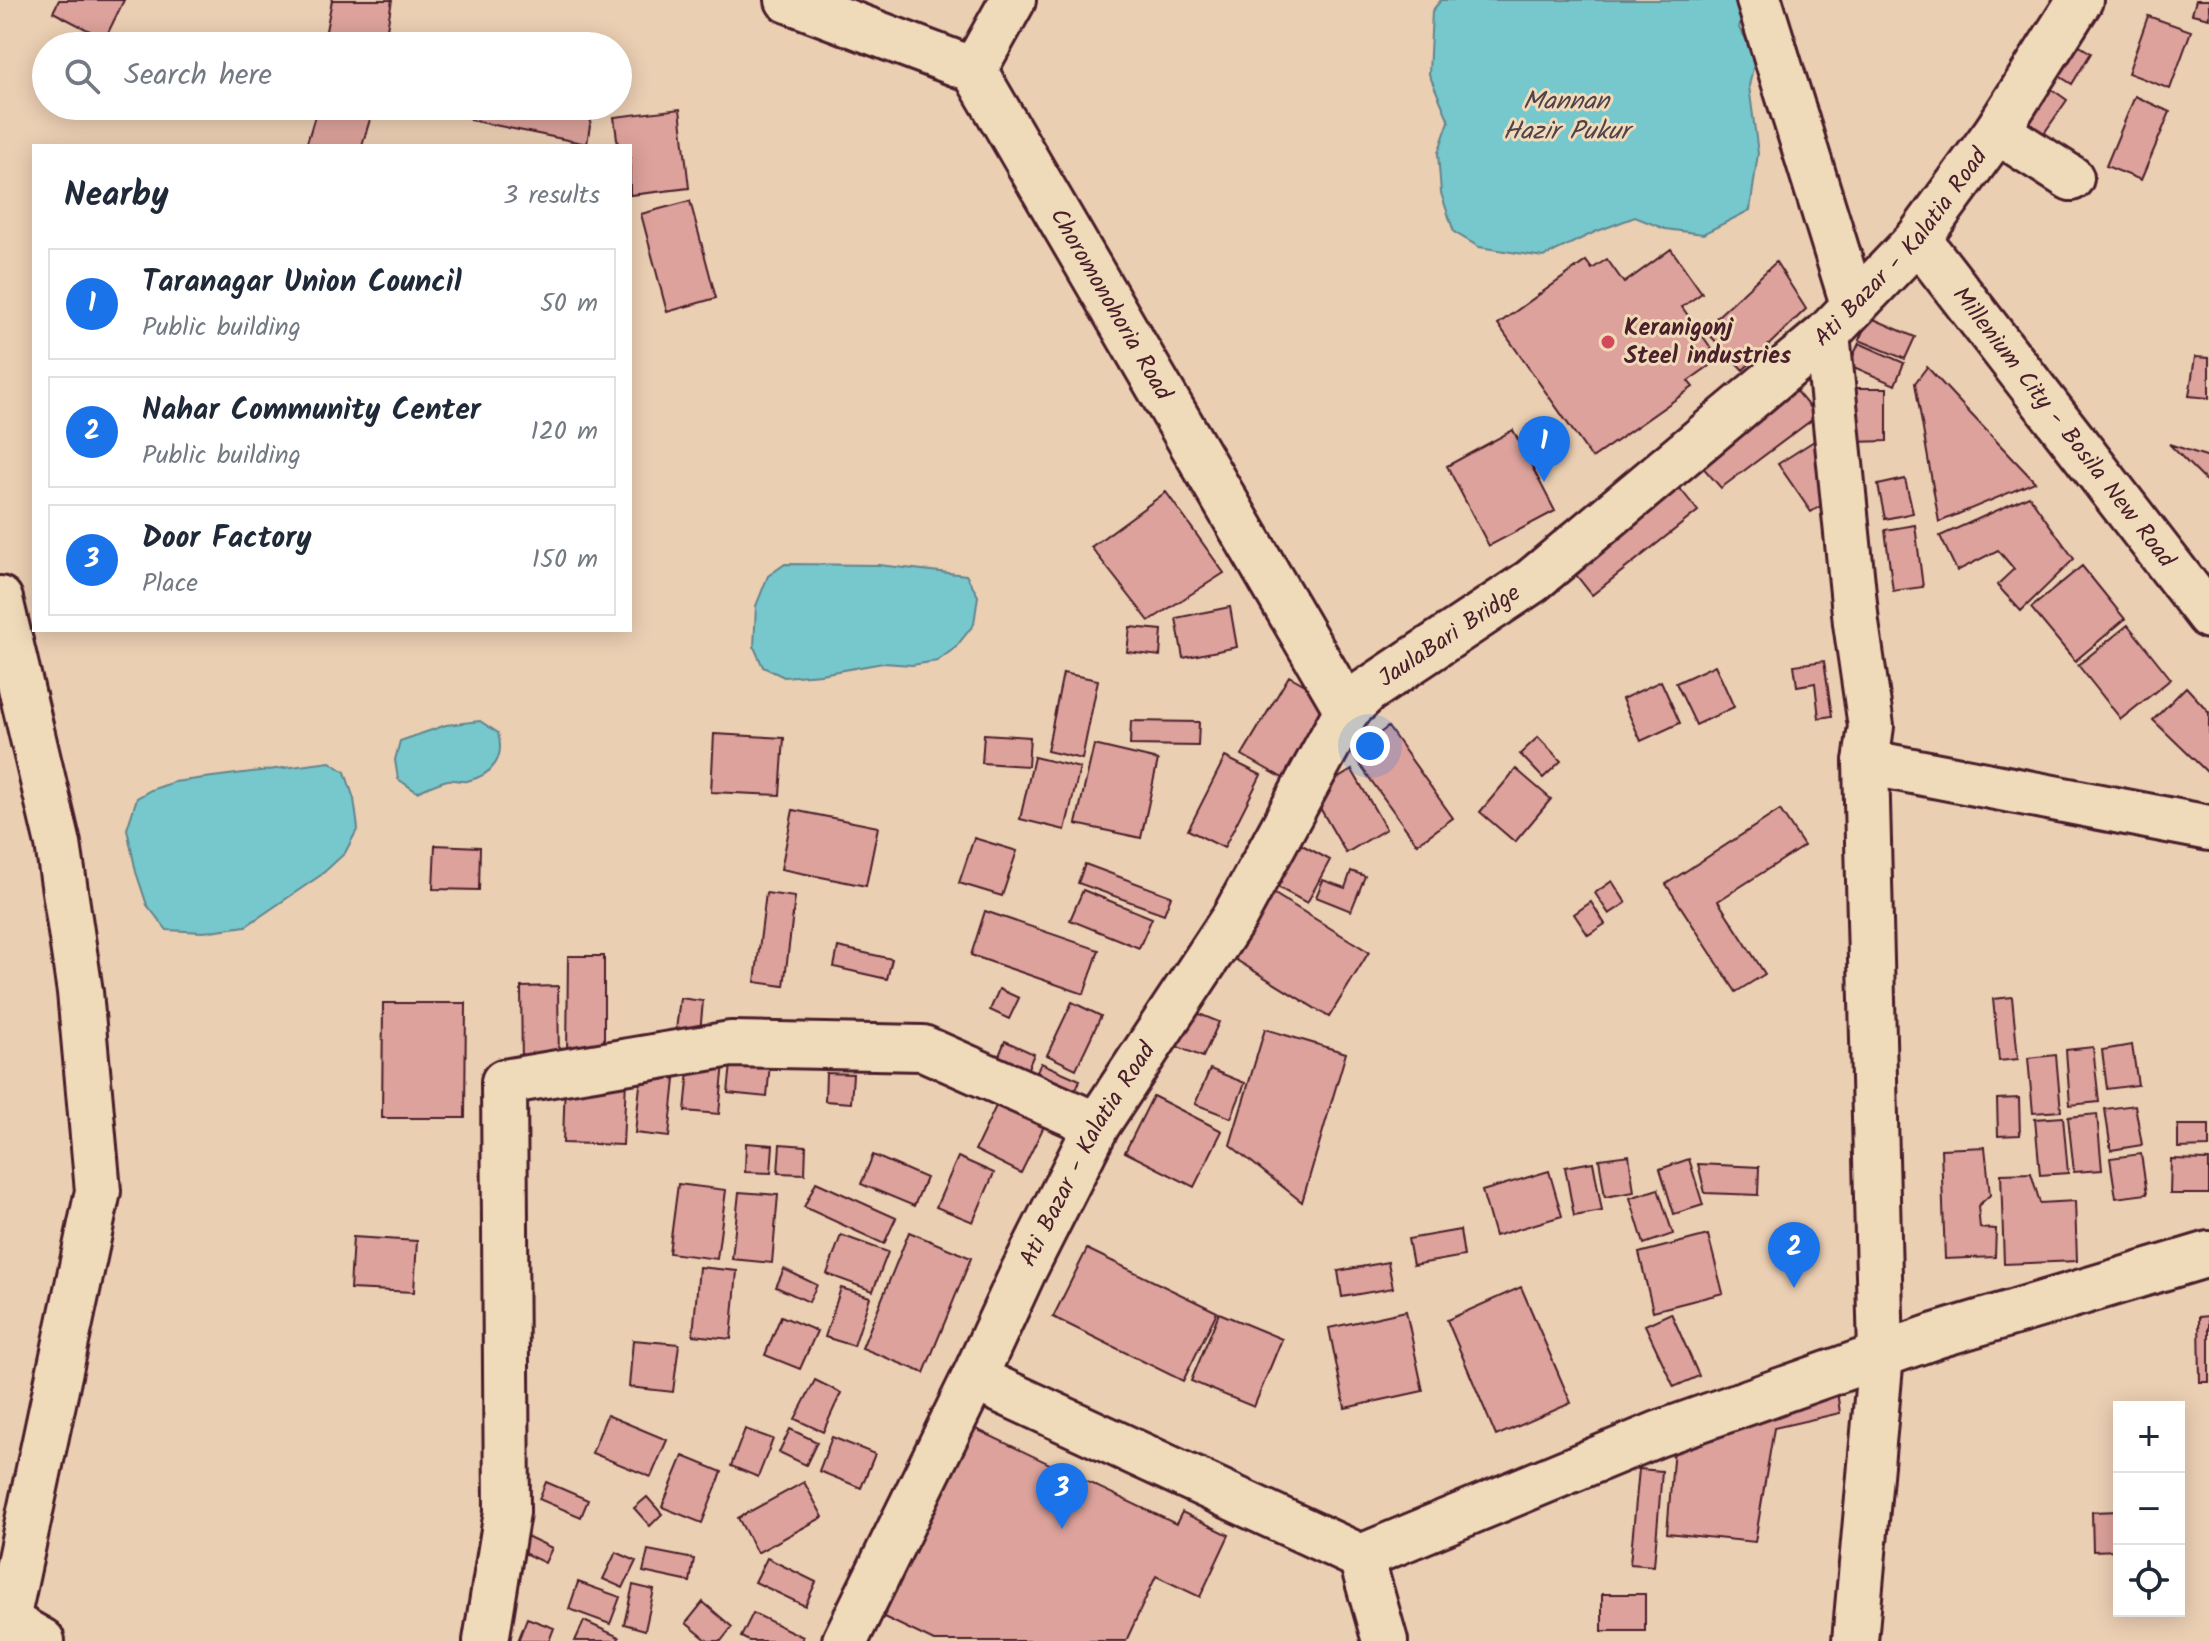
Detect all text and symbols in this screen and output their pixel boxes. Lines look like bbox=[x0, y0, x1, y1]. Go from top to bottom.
search box bbox=[32, 32, 632, 120]
text: Search here bbox=[124, 52, 272, 100]
icon: search bbox=[60, 54, 104, 98]
water label: Mannan Hazir Pukur bbox=[1503, 81, 1634, 153]
street label: Ati Bazar - Kalatia Road bbox=[1805, 139, 1999, 357]
text: Nearby bbox=[64, 169, 169, 223]
text: 3 results bbox=[503, 175, 600, 217]
street label: Choromonohoria Road bbox=[1039, 201, 1183, 409]
text: Taranagar Union Council bbox=[142, 259, 462, 307]
street label: Millenium City - Bosila New Road bbox=[1942, 278, 2185, 577]
text: 1 bbox=[88, 283, 96, 325]
text: 50 m bbox=[540, 283, 598, 325]
text: Public building bbox=[142, 307, 301, 349]
place label: Keranigonj Steel industries bbox=[1624, 309, 1791, 376]
marker: Keranigonj Steel industries bbox=[1599, 333, 1617, 351]
text: Nahar Community Center bbox=[142, 387, 481, 435]
text: 2 bbox=[84, 411, 100, 453]
text: 120 m bbox=[531, 411, 598, 453]
pin: 1 bbox=[1518, 416, 1570, 482]
text: Public building bbox=[142, 435, 301, 477]
text: Door Factory bbox=[142, 515, 312, 563]
text: 3 bbox=[85, 539, 99, 581]
text: 150 m bbox=[532, 539, 598, 581]
text: Place bbox=[142, 563, 198, 605]
street label: JaulaBari Bridge bbox=[1370, 574, 1529, 698]
your location bbox=[1350, 726, 1390, 766]
street label: Ati Bazar - Kalatia Road bbox=[1009, 1033, 1167, 1274]
pin: 2 bbox=[1768, 1222, 1820, 1288]
map controls bbox=[2113, 1401, 2185, 1617]
button: + bbox=[2113, 1401, 2185, 1473]
pin: 3 bbox=[1036, 1463, 1088, 1529]
button: − bbox=[2113, 1473, 2185, 1545]
button: locate bbox=[2113, 1545, 2185, 1617]

